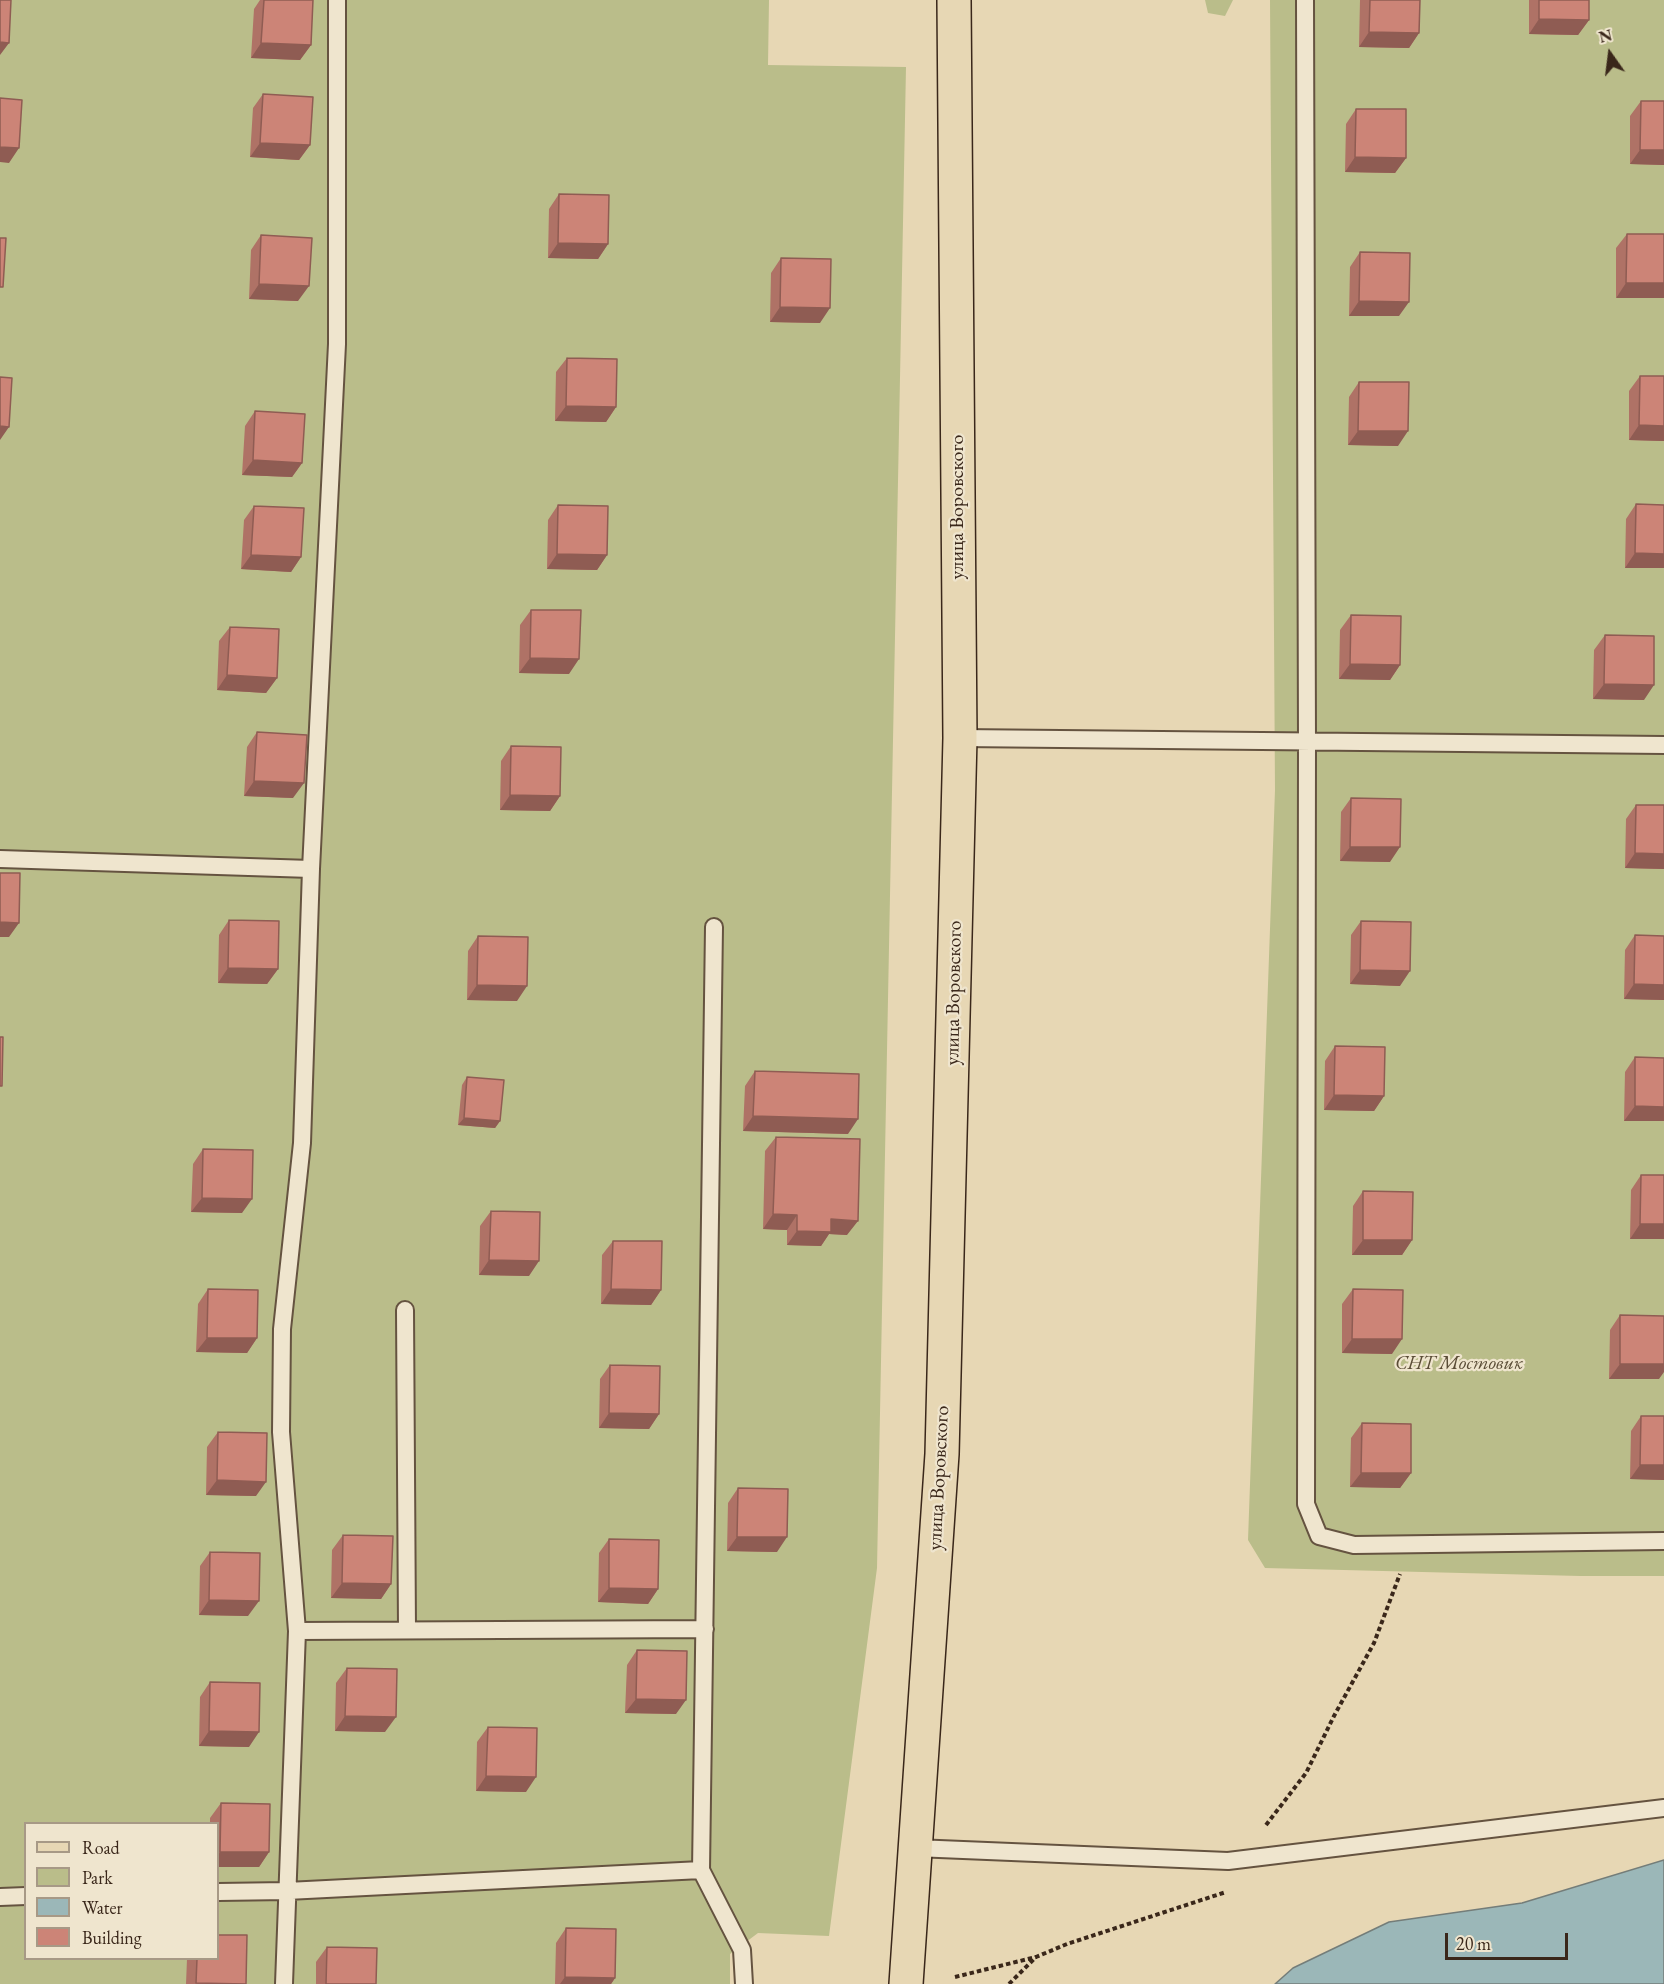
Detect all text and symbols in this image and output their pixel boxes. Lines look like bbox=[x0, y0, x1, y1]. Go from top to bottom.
north arrow bbox=[1580, 24, 1640, 84]
text: N bbox=[1597, 24, 1614, 48]
street label: улица Воровского bbox=[946, 435, 970, 579]
street label: улица Воровского bbox=[941, 920, 967, 1066]
park label: СНТ Мостовик bbox=[1395, 1352, 1523, 1376]
street label: улица Воровского bbox=[923, 1405, 955, 1551]
legend bbox=[24, 1822, 219, 1960]
text: Road bbox=[82, 1836, 120, 1859]
text: Park bbox=[82, 1866, 113, 1889]
text: Water bbox=[82, 1896, 123, 1919]
scale bar bbox=[1448, 1921, 1571, 1959]
text: Building bbox=[82, 1926, 142, 1949]
text: 20 m bbox=[1456, 1932, 1491, 1955]

